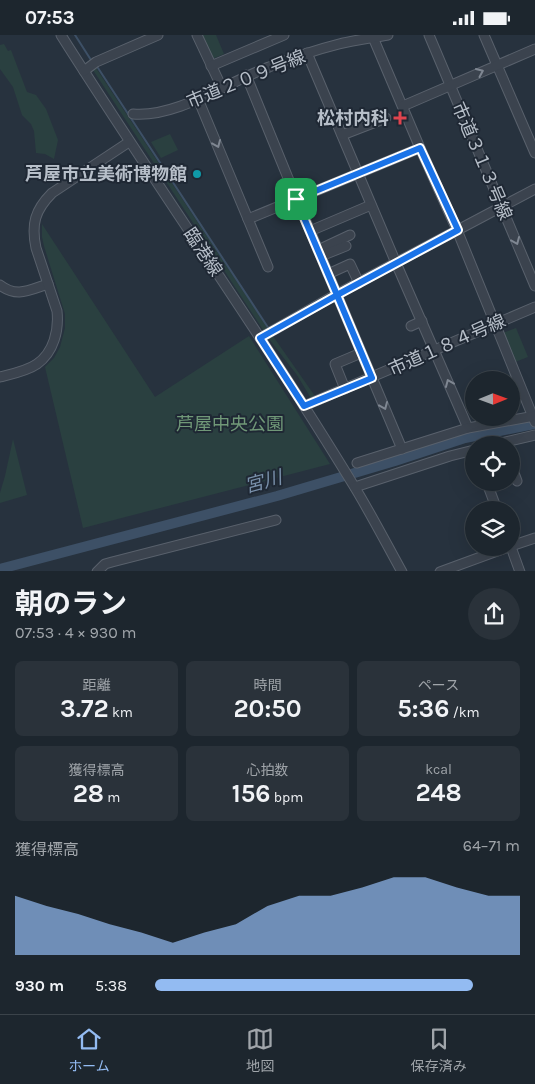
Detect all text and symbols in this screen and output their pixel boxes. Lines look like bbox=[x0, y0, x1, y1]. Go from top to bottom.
text: 07:53 bbox=[25, 7, 74, 29]
street label: 市道２０９号線 bbox=[183, 45, 309, 113]
one-way arrow bbox=[475, 68, 484, 79]
street label: 市道３１３号線 bbox=[447, 99, 517, 223]
place label: 松村内科 bbox=[317, 107, 389, 129]
marker: 松村内科 bbox=[393, 111, 407, 125]
one-way arrow bbox=[210, 139, 221, 148]
place label: 芦屋市立美術博物館 bbox=[25, 163, 187, 185]
marker: 芦屋市立美術博物館 bbox=[191, 168, 203, 180]
pin bbox=[275, 178, 317, 220]
icon: arrive bbox=[282, 185, 310, 213]
street label: 臨港線 bbox=[179, 223, 227, 281]
one-way arrow bbox=[509, 236, 520, 245]
street label: 市道１８４号線 bbox=[385, 309, 509, 381]
north arrow bbox=[465, 371, 520, 426]
map controls bbox=[465, 371, 520, 556]
one-way arrow bbox=[445, 380, 455, 388]
one-way arrow bbox=[377, 401, 388, 410]
park label: 芦屋中央公園 bbox=[176, 413, 284, 435]
button: locate bbox=[465, 436, 520, 491]
water label: 宮川 bbox=[242, 466, 286, 498]
button: layers bbox=[465, 501, 520, 556]
text: 朝のラン bbox=[15, 587, 127, 620]
button: share bbox=[468, 588, 520, 640]
text: 07:53 · 4 × 930 m bbox=[15, 623, 137, 642]
text: 距離 bbox=[83, 677, 111, 694]
text: 時間 bbox=[254, 677, 282, 694]
text: ペース bbox=[418, 677, 459, 694]
text: 3.72 bbox=[60, 694, 109, 723]
text: 20:50 bbox=[233, 694, 302, 723]
text: 5:36 bbox=[397, 694, 449, 723]
text: km bbox=[109, 704, 133, 721]
text: /km bbox=[449, 704, 480, 721]
text: kcal bbox=[425, 761, 452, 778]
text: 獲得標高 bbox=[69, 762, 125, 779]
text: 心拍数 bbox=[247, 762, 289, 779]
text: 248 bbox=[415, 778, 462, 807]
text: 28 bbox=[73, 779, 104, 808]
text: 156 bbox=[232, 779, 270, 808]
text: m bbox=[104, 789, 120, 806]
text: bpm bbox=[270, 789, 303, 806]
text: 64–71 m bbox=[463, 836, 520, 855]
text: 獲得標高 bbox=[15, 840, 79, 859]
text: 930 m bbox=[15, 976, 64, 995]
text: 5:38 bbox=[95, 976, 127, 995]
tab: ホーム bbox=[68, 1025, 110, 1075]
tab: 地図 bbox=[246, 1025, 274, 1075]
tab: 保存済み bbox=[411, 1025, 467, 1075]

